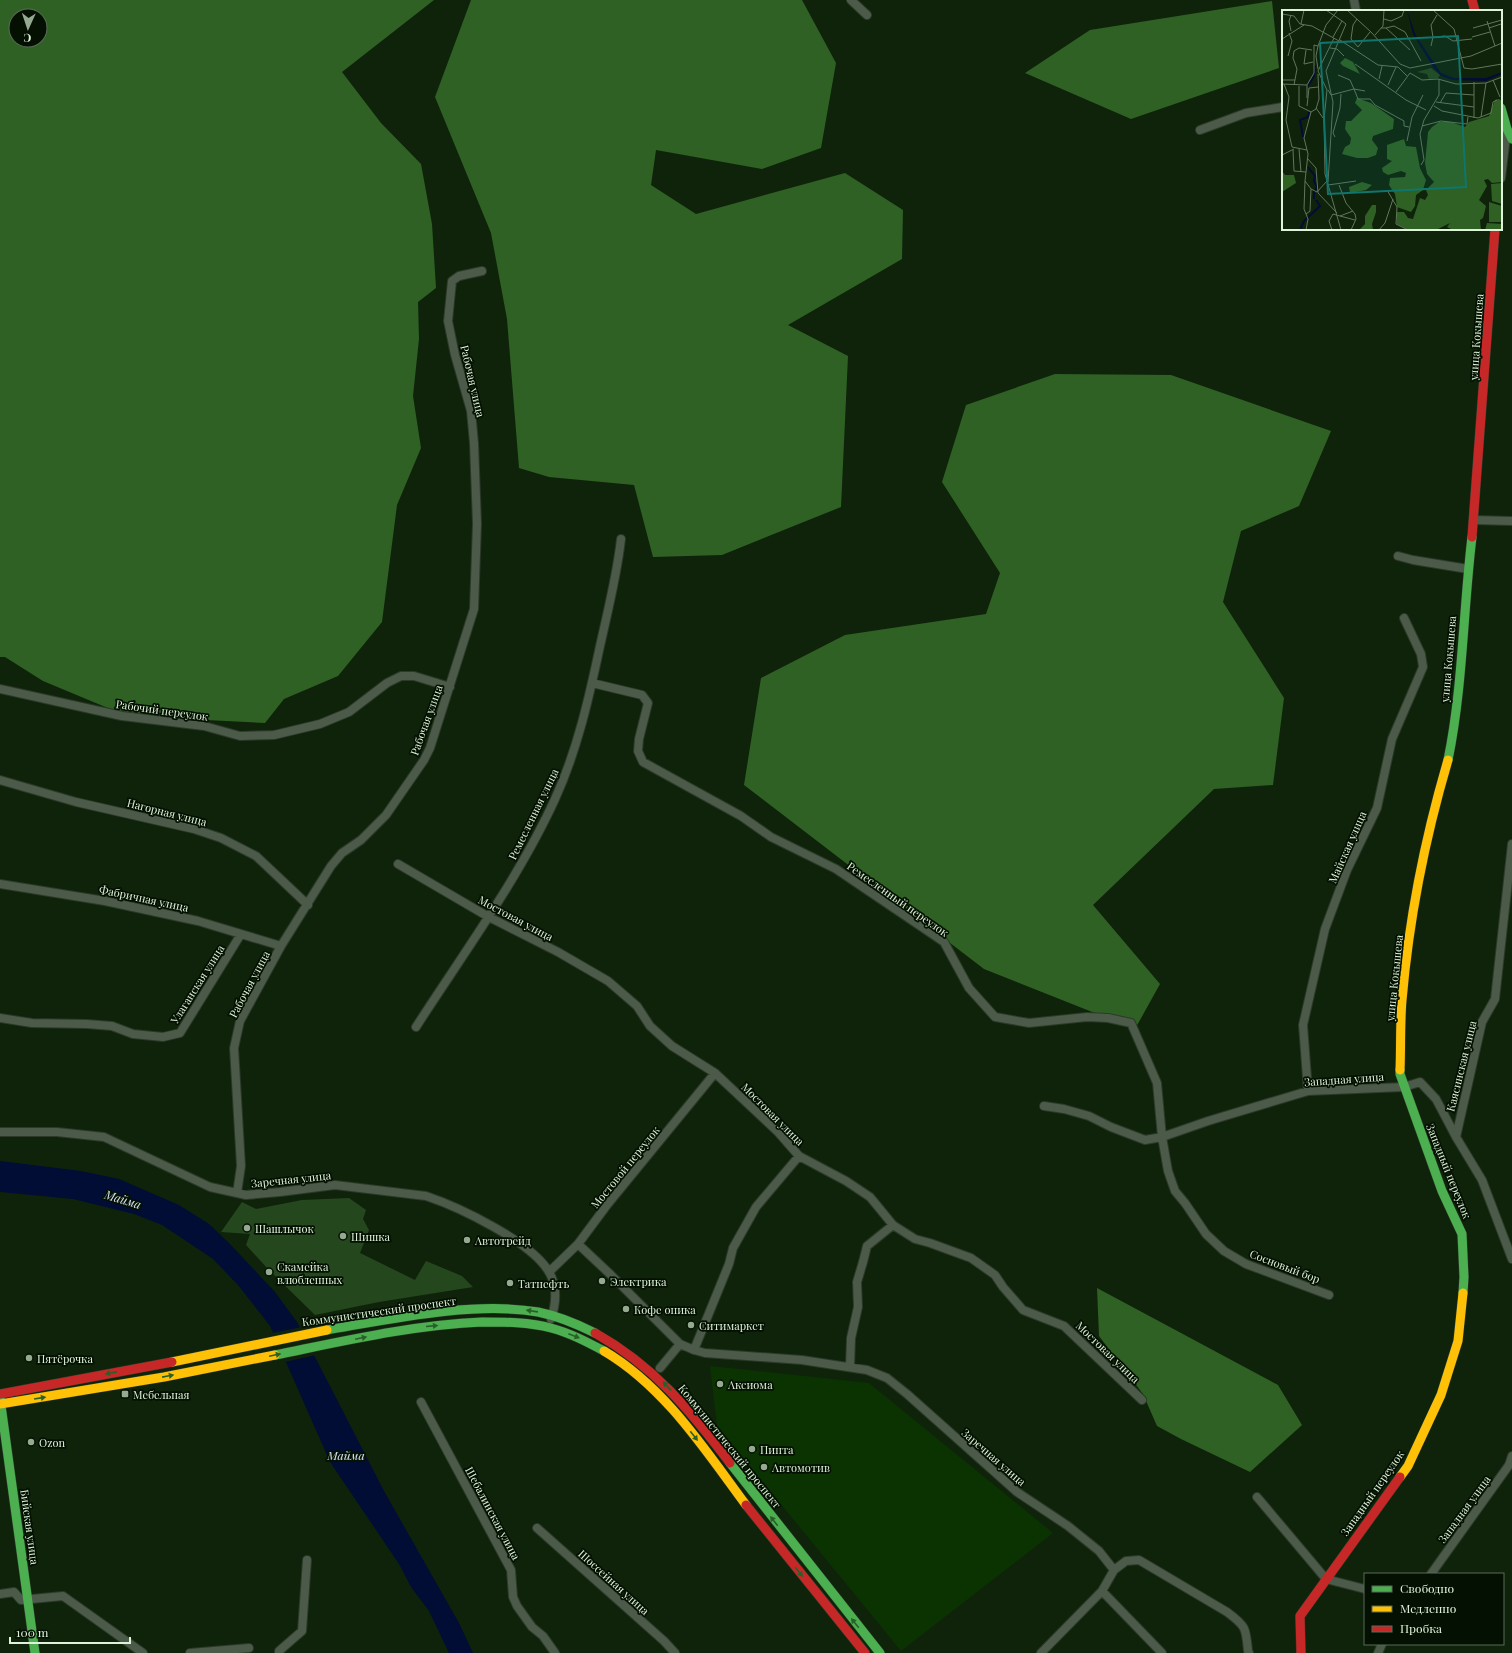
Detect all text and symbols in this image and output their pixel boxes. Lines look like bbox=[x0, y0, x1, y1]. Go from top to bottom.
north arrow bbox=[8, 8, 48, 48]
inset map bbox=[1282, 10, 1502, 230]
text: С bbox=[23, 31, 32, 46]
street label: улица Кокышева bbox=[1465, 293, 1487, 382]
street label: Рабочая улица bbox=[457, 343, 489, 419]
street label: улица Кокышева bbox=[1437, 615, 1459, 704]
street label: Рабочая улица bbox=[406, 682, 446, 757]
street label: Рабочий переулок bbox=[115, 696, 210, 724]
street label: Ремесленная улица bbox=[504, 766, 562, 862]
street label: Нагорная улица bbox=[125, 795, 209, 829]
street label: Майская улица bbox=[1324, 808, 1370, 885]
street label: Ремесленный переулок bbox=[844, 858, 952, 940]
street label: Фабричная улица bbox=[98, 881, 191, 915]
street label: Мостовая улица bbox=[476, 892, 556, 944]
street label: улица Кокышева bbox=[1382, 934, 1406, 1023]
street label: Улаганская улица bbox=[166, 941, 228, 1027]
street label: Рабочая улица bbox=[225, 948, 273, 1020]
street label: Каясинская улица bbox=[1442, 1018, 1480, 1113]
street label: Западная улица bbox=[1304, 1069, 1385, 1089]
street label: Мостовая улица bbox=[738, 1079, 808, 1149]
street label: Западный переулок bbox=[1423, 1121, 1475, 1221]
street label: Мостовой переулок bbox=[587, 1122, 663, 1211]
street label: Заречная улица bbox=[250, 1167, 332, 1191]
water label: Майма bbox=[102, 1186, 143, 1212]
place label: Шашлычок bbox=[255, 1221, 315, 1236]
marker: Шашлычок bbox=[242, 1223, 252, 1233]
place label: Шишка bbox=[351, 1229, 391, 1244]
marker: Шишка bbox=[338, 1231, 348, 1241]
place label: Автотрейд bbox=[474, 1233, 531, 1248]
marker: Автотрейд bbox=[462, 1235, 472, 1245]
street label: Сосновый бор bbox=[1248, 1246, 1322, 1286]
place label: Скамейка влюбленных bbox=[277, 1259, 342, 1287]
marker: Скамейка влюбленных bbox=[264, 1267, 274, 1277]
place label: Электрика bbox=[610, 1274, 667, 1289]
place label: Татнефть bbox=[518, 1276, 569, 1291]
marker: Электрика bbox=[597, 1276, 607, 1286]
marker: Татнефть bbox=[505, 1278, 515, 1288]
street label: Коммунистический проспект bbox=[301, 1293, 457, 1329]
place label: Кофе оника bbox=[634, 1302, 696, 1317]
marker: Кофе оника bbox=[621, 1304, 631, 1314]
one-way arrow bbox=[525, 1308, 538, 1314]
place label: Ситимаркет bbox=[699, 1318, 764, 1333]
street label: Мостовая улица bbox=[1073, 1318, 1143, 1386]
marker: Ситимаркет bbox=[686, 1320, 696, 1330]
one-way arrow bbox=[426, 1323, 438, 1329]
one-way arrow bbox=[355, 1334, 367, 1340]
one-way arrow bbox=[569, 1334, 581, 1340]
place label: Пятёрочка bbox=[37, 1351, 93, 1366]
one-way arrow bbox=[269, 1352, 281, 1358]
marker: Пятёрочка bbox=[24, 1353, 34, 1363]
one-way arrow bbox=[105, 1371, 117, 1377]
one-way arrow bbox=[162, 1373, 174, 1379]
place label: Аксиома bbox=[727, 1377, 773, 1392]
marker: Аксиома bbox=[715, 1379, 725, 1389]
street label: Коммунистический проспект bbox=[675, 1381, 785, 1511]
one-way arrow bbox=[663, 1382, 672, 1391]
place label: Мебельная bbox=[133, 1387, 190, 1402]
marker: Мебельная bbox=[120, 1389, 130, 1399]
one-way arrow bbox=[34, 1395, 46, 1401]
street label: Заречная улица bbox=[959, 1425, 1030, 1489]
one-way arrow bbox=[689, 1430, 698, 1441]
place label: Ozon bbox=[39, 1435, 65, 1450]
marker: Ozon bbox=[26, 1437, 36, 1447]
place label: Пинта bbox=[760, 1442, 794, 1457]
marker: Пинта bbox=[747, 1444, 757, 1454]
water label: Майма bbox=[326, 1447, 365, 1463]
street label: Западный переулок bbox=[1337, 1447, 1408, 1539]
place label: Автомотив bbox=[771, 1460, 830, 1475]
marker: Автомотив bbox=[759, 1462, 769, 1472]
street label: Шебалинская улица bbox=[462, 1464, 524, 1563]
street label: Западная улица bbox=[1434, 1472, 1494, 1546]
street label: Бийская улица bbox=[17, 1488, 43, 1566]
one-way arrow bbox=[770, 1515, 779, 1526]
street label: Шоссейная улица bbox=[575, 1546, 653, 1618]
one-way arrow bbox=[795, 1566, 804, 1577]
legend bbox=[1364, 1573, 1504, 1645]
text: Свободно bbox=[1400, 1580, 1455, 1596]
text: Медленно bbox=[1400, 1600, 1457, 1616]
one-way arrow bbox=[851, 1617, 860, 1628]
scale bar bbox=[10, 1619, 130, 1645]
text: Пробка bbox=[1400, 1620, 1442, 1636]
text: 100 m bbox=[16, 1624, 49, 1640]

